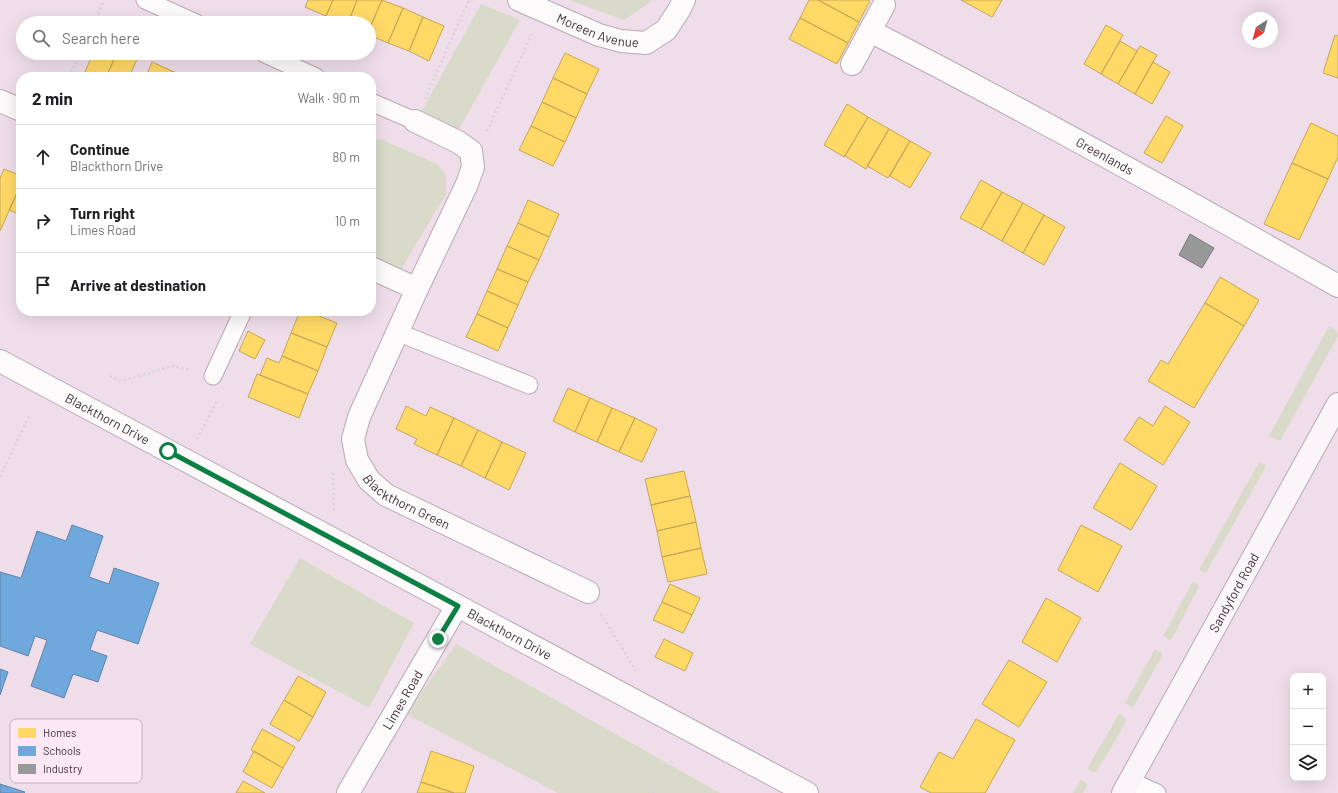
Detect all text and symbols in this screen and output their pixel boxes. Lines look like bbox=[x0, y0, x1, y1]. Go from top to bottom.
street label: Moreen Avenue bbox=[554, 10, 639, 50]
north arrow bbox=[1242, 12, 1278, 48]
search box bbox=[16, 16, 376, 60]
icon: search bbox=[30, 27, 52, 49]
text: Search here bbox=[62, 29, 140, 47]
text: 2 min bbox=[32, 88, 73, 108]
text: Walk · 90 m bbox=[298, 90, 360, 106]
street label: Greenlands bbox=[1073, 134, 1137, 178]
text: Continue bbox=[70, 140, 130, 158]
icon: ahead bbox=[32, 146, 54, 168]
text: 80 m bbox=[333, 149, 360, 165]
text: Blackthorn Drive bbox=[70, 158, 163, 174]
text: Turn right bbox=[70, 204, 135, 222]
icon: right bbox=[32, 210, 54, 232]
text: 10 m bbox=[335, 213, 360, 229]
text: Limes Road bbox=[70, 222, 136, 238]
icon: arrive bbox=[32, 274, 54, 296]
text: Arrive at destination bbox=[70, 276, 206, 294]
street label: Blackthorn Drive bbox=[63, 390, 152, 448]
route start bbox=[159, 442, 177, 460]
street label: Blackthorn Green bbox=[360, 472, 453, 533]
street label: Sandyford Road bbox=[1205, 550, 1262, 635]
street label: Blackthorn Drive bbox=[465, 605, 555, 663]
route end bbox=[429, 630, 447, 648]
street label: Limes Road bbox=[379, 667, 426, 732]
map controls bbox=[1290, 673, 1326, 781]
button: + bbox=[1290, 673, 1326, 709]
button: − bbox=[1290, 709, 1326, 745]
legend bbox=[10, 719, 142, 783]
text: Homes bbox=[43, 726, 76, 739]
text: Schools bbox=[43, 744, 81, 757]
button: layers bbox=[1290, 745, 1326, 781]
text: Industry bbox=[43, 762, 82, 775]

